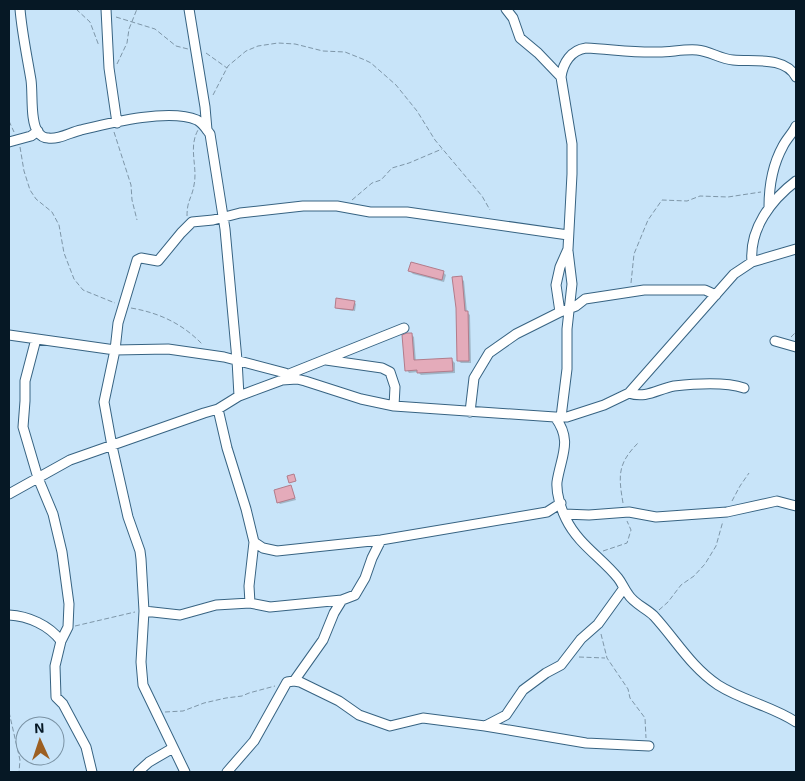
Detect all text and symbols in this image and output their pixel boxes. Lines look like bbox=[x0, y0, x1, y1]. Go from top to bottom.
north arrow bbox=[15, 716, 65, 766]
text: N bbox=[34, 719, 45, 736]

